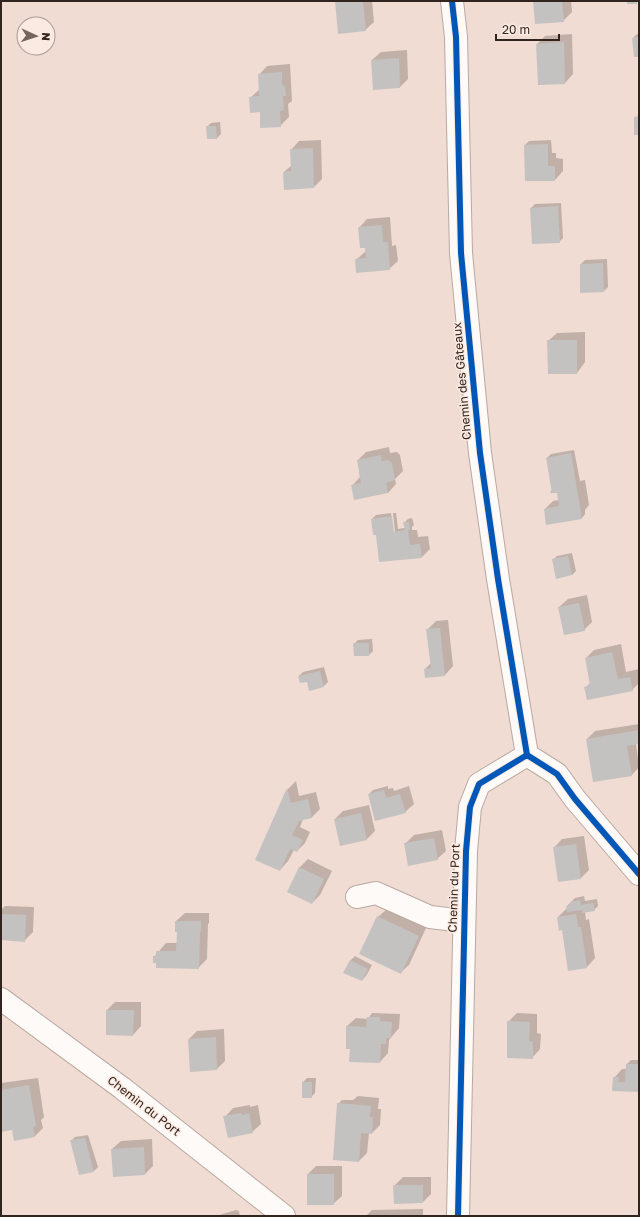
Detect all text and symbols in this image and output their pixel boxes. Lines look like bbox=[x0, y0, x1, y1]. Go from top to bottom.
north arrow bbox=[16, 16, 56, 56]
scale bar bbox=[496, 16, 559, 42]
text: 20 m bbox=[502, 22, 530, 37]
text: N bbox=[40, 32, 53, 41]
street label: Chemin des Gâteaux bbox=[449, 321, 474, 440]
street label: Chemin du Port bbox=[444, 843, 463, 933]
street label: Chemin du Port bbox=[105, 1072, 184, 1139]

